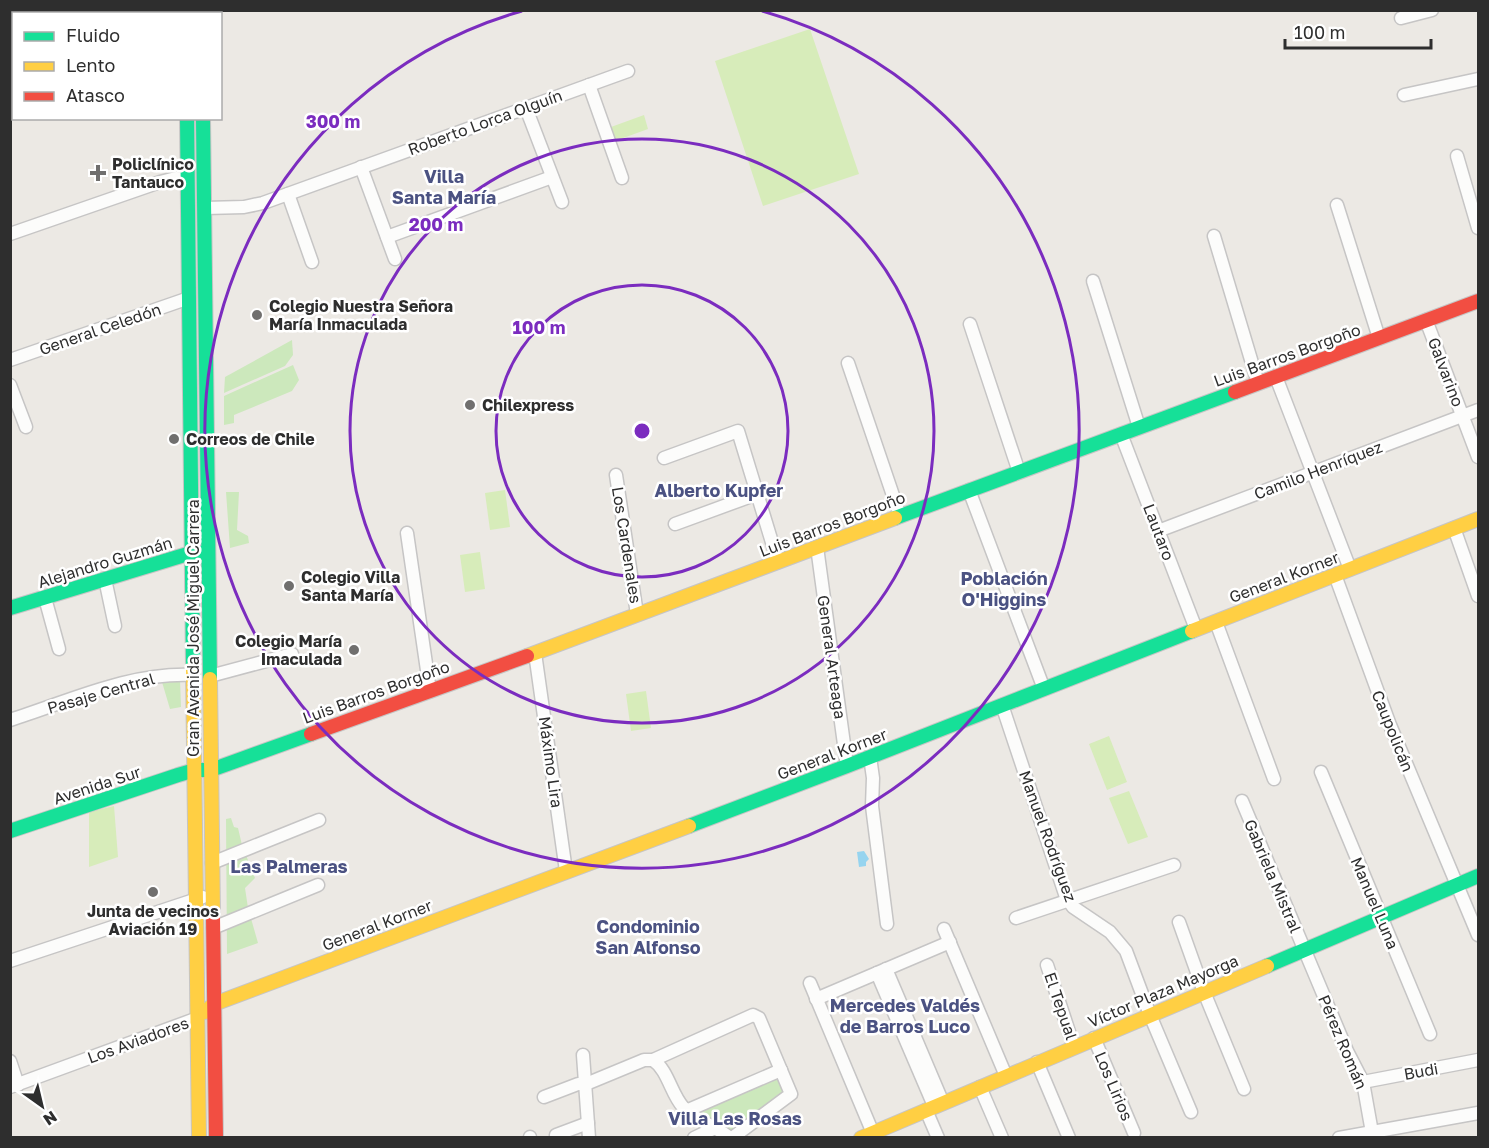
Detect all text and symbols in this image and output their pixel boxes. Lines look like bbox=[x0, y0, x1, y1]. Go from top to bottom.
legend bbox=[12, 12, 222, 120]
scale bar bbox=[1285, 12, 1430, 50]
text: 100 m bbox=[1294, 21, 1345, 43]
text: Fluido bbox=[66, 24, 120, 46]
text: Lento bbox=[66, 54, 115, 76]
text: Atasco bbox=[66, 84, 125, 106]
street label: Roberto Lorca Olguín bbox=[405, 85, 565, 159]
text: 300 m bbox=[306, 110, 360, 132]
place label: Policlínico Tantauco bbox=[112, 154, 194, 192]
marker: Policlínico Tantauco bbox=[89, 164, 107, 182]
district label: Villa Santa María bbox=[392, 165, 496, 208]
text: 200 m bbox=[409, 213, 463, 235]
place label: Colegio Nuestra Señora María Inmaculada bbox=[269, 296, 453, 334]
street label: General Celedón bbox=[36, 299, 164, 359]
marker: Colegio Nuestra Señora María Inmaculada bbox=[250, 308, 264, 322]
text: 100 m bbox=[513, 316, 565, 338]
street label: Luis Barros Borgoño bbox=[1211, 319, 1363, 391]
street label: Galvarino bbox=[1424, 335, 1468, 409]
place label: Chilexpress bbox=[482, 395, 574, 415]
marker: Chilexpress bbox=[463, 398, 477, 412]
centre of rings bbox=[632, 421, 652, 441]
place label: Correos de Chile bbox=[186, 429, 315, 449]
marker: Correos de Chile bbox=[167, 432, 181, 446]
street label: Camilo Henríquez bbox=[1251, 436, 1385, 504]
district label: Alberto Kupfer bbox=[655, 479, 783, 501]
street label: Los Cardenales bbox=[608, 485, 646, 605]
street label: Luis Barros Borgoño bbox=[756, 487, 908, 561]
street label: Gran Avenida José Miguel Carrera bbox=[183, 499, 203, 757]
street label: Lautaro bbox=[1139, 501, 1179, 563]
street label: Alejandro Guzmán bbox=[35, 532, 175, 592]
street label: General Korner bbox=[1226, 547, 1342, 607]
place label: Colegio Villa Santa María bbox=[301, 567, 400, 605]
district label: Población O'Higgins bbox=[960, 567, 1048, 610]
marker: Colegio Villa Santa María bbox=[282, 579, 296, 593]
street label: General Arteaga bbox=[813, 594, 851, 720]
place label: Colegio María Imaculada bbox=[235, 631, 342, 669]
marker: Colegio María Imaculada bbox=[347, 643, 361, 657]
street label: Luis Barros Borgoño bbox=[300, 656, 452, 728]
street label: Pasaje Central bbox=[45, 668, 157, 718]
street label: Caupolicán bbox=[1368, 687, 1418, 775]
street label: Máximo Lira bbox=[535, 715, 567, 809]
street label: General Korner bbox=[774, 724, 890, 784]
street label: Avenida Sur bbox=[51, 761, 143, 809]
street label: Manuel Rodríguez bbox=[1015, 768, 1081, 904]
street label: Gabriela Mistral bbox=[1240, 816, 1306, 936]
street label: Manuel Luna bbox=[1347, 854, 1403, 952]
district label: Las Palmeras bbox=[230, 855, 348, 877]
marker: Junta de vecinos Aviación 19 bbox=[146, 885, 160, 899]
street label: General Korner bbox=[319, 895, 435, 955]
place label: Junta de vecinos Aviación 19 bbox=[87, 901, 219, 939]
district label: Condominio San Alfonso bbox=[595, 915, 701, 958]
street label: Víctor Plaza Mayorga bbox=[1085, 950, 1241, 1032]
street label: El Tepual bbox=[1040, 969, 1082, 1043]
street label: Pérez Román bbox=[1314, 992, 1372, 1092]
district label: Mercedes Valdés de Barros Luco bbox=[830, 994, 980, 1037]
street label: Los Aviadores bbox=[85, 1012, 191, 1068]
street label: Los Lirios bbox=[1091, 1048, 1137, 1124]
street label: Budi bbox=[1402, 1058, 1440, 1084]
north arrow bbox=[12, 1076, 72, 1136]
text: N bbox=[40, 1107, 61, 1130]
district label: Villa Las Rosas bbox=[668, 1107, 802, 1129]

